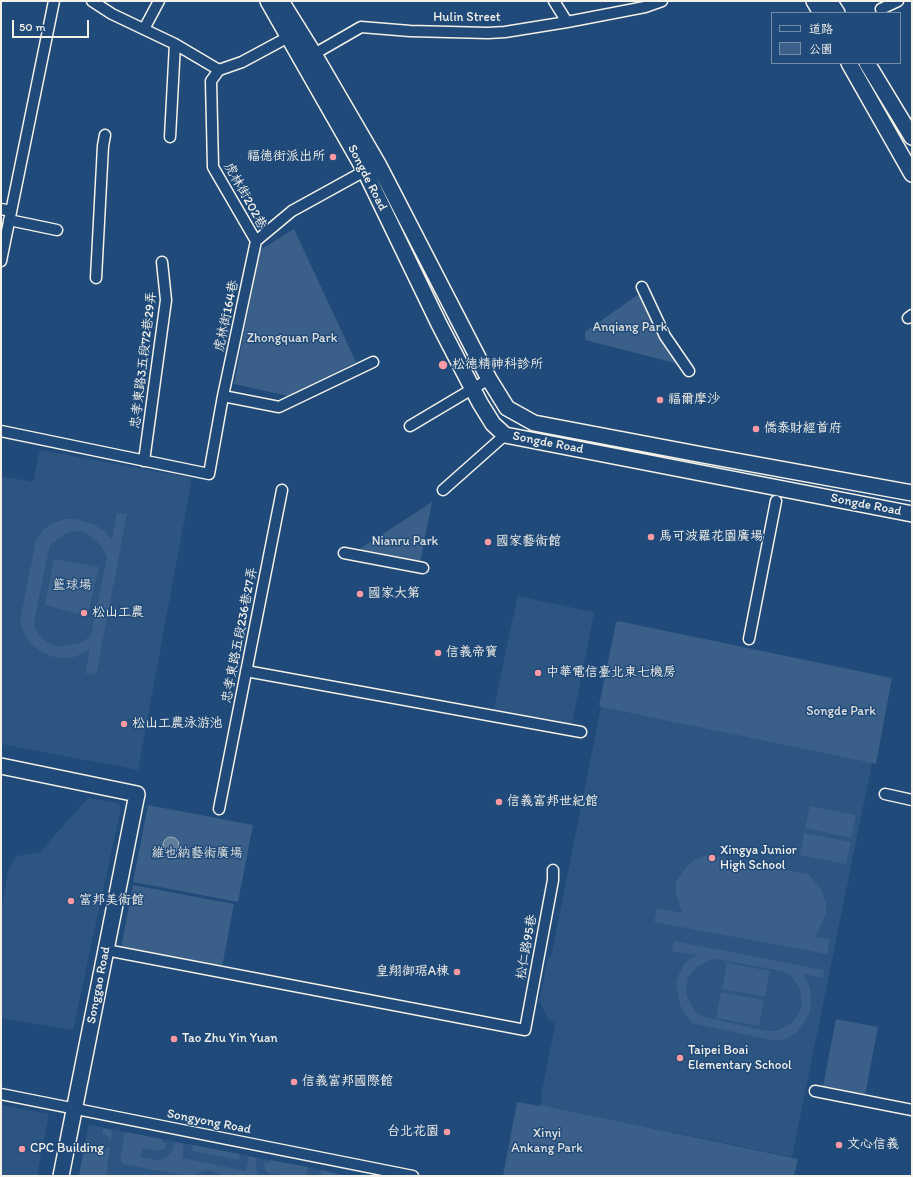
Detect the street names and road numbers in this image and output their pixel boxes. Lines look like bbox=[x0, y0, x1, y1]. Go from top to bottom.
street label: Hulin Street bbox=[433, 10, 501, 26]
street label: Songde Road bbox=[344, 142, 390, 214]
street label: 虎林街202巷 bbox=[220, 160, 270, 232]
street label: 虎林街164巷 bbox=[212, 279, 242, 353]
street label: 忠孝東路3五段72巷29弄 bbox=[128, 291, 160, 429]
street label: Songde Road bbox=[511, 428, 585, 458]
street label: Songde Road bbox=[829, 490, 903, 520]
street label: 忠孝東路五段236巷27弄 bbox=[219, 566, 261, 704]
street label: 松仁路95巷 bbox=[514, 913, 540, 981]
street label: Songgao Road bbox=[84, 945, 114, 1025]
street label: Songyong Road bbox=[166, 1106, 252, 1138]

